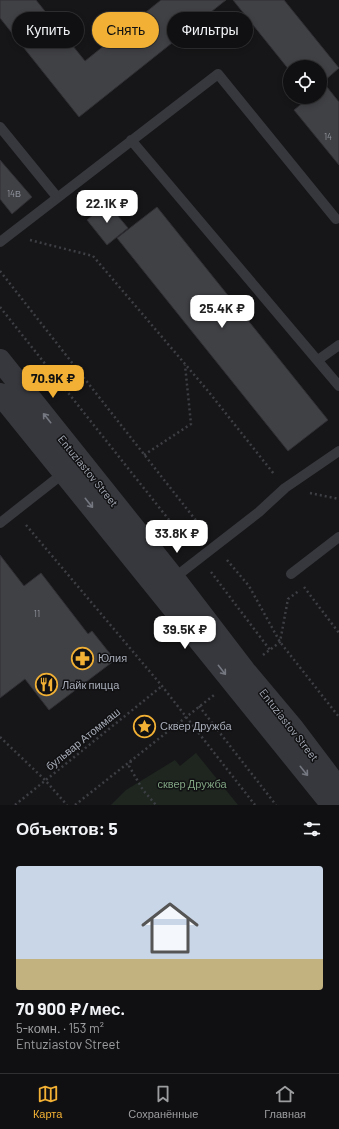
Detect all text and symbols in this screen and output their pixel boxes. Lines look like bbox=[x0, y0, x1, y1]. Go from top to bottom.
chip: Купить bbox=[12, 12, 84, 48]
chip: Снять bbox=[92, 12, 159, 48]
chip: Фильтры bbox=[167, 12, 253, 48]
map controls bbox=[283, 60, 327, 104]
button: locate bbox=[283, 60, 327, 104]
house number: 14 bbox=[324, 131, 332, 142]
house number: 14В bbox=[7, 188, 21, 199]
pin: 22.1K ₽ bbox=[70, 190, 144, 224]
text: 22.1K ₽ bbox=[86, 195, 128, 211]
pin: 25.4K ₽ bbox=[185, 295, 259, 329]
text: 25.4K ₽ bbox=[199, 300, 245, 316]
pin: 70.9K ₽ bbox=[16, 365, 90, 399]
text: 70.9K ₽ bbox=[31, 370, 75, 386]
one-way arrow bbox=[42, 413, 51, 424]
street label: Entuziastov Street bbox=[56, 432, 121, 509]
one-way arrow bbox=[85, 497, 94, 508]
pin: 33.8K ₽ bbox=[140, 520, 214, 554]
text: 33.8K ₽ bbox=[155, 525, 199, 541]
house number: 11 bbox=[34, 608, 40, 619]
pin: 39.5K ₽ bbox=[148, 616, 222, 650]
text: 39.5K ₽ bbox=[163, 621, 207, 637]
pharmacy icon: Юлия bbox=[69, 645, 95, 671]
place label: Юлия bbox=[98, 651, 127, 664]
one-way arrow bbox=[218, 665, 227, 676]
restaurant icon: Лайк пицца bbox=[34, 672, 60, 698]
place label: Лайк пицца bbox=[62, 678, 120, 691]
street label: Entuziastov Street bbox=[257, 686, 322, 763]
street label: бульвар Атоммаш bbox=[43, 705, 123, 773]
place icon: Сквер Дружба bbox=[132, 713, 158, 739]
place label: Сквер Дружба bbox=[160, 719, 233, 732]
one-way arrow bbox=[300, 766, 309, 776]
park label: сквер Дружба bbox=[157, 777, 227, 790]
text: Объектов: 5 bbox=[16, 818, 118, 838]
icon: filters bbox=[301, 818, 323, 840]
icon: home bbox=[134, 892, 206, 964]
text: 70 900 ₽/мес. bbox=[16, 998, 125, 1018]
text: 5-комн. · 153 m² bbox=[16, 1020, 104, 1036]
text: Entuziastov Street bbox=[16, 1036, 120, 1052]
tab: Карта bbox=[33, 1083, 62, 1120]
tab: Сохранённые bbox=[128, 1083, 198, 1120]
tab: Главная bbox=[264, 1083, 306, 1120]

